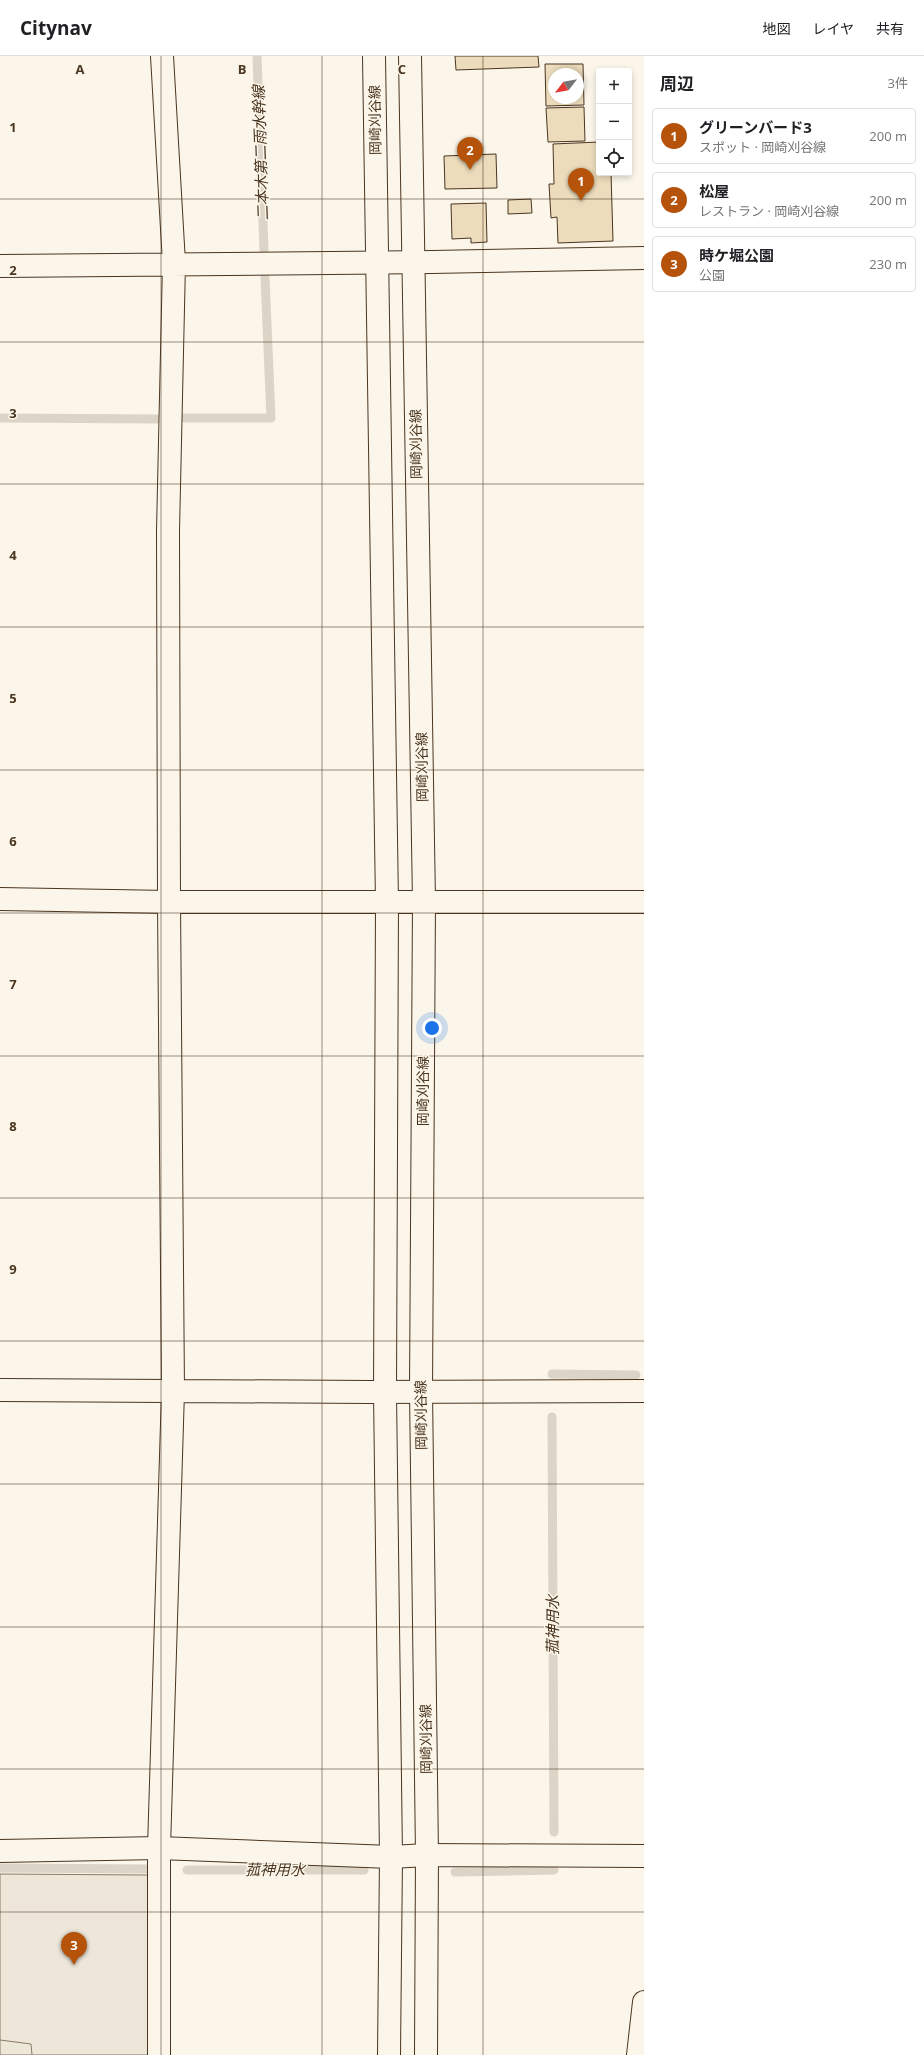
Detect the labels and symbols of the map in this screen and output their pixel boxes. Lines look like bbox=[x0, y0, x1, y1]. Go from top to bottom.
text: A bbox=[76, 60, 85, 78]
text: B bbox=[238, 60, 247, 78]
text: C bbox=[398, 60, 406, 78]
north arrow bbox=[548, 68, 584, 104]
water label: 二本木第二雨水幹線 bbox=[248, 83, 272, 221]
street label: 岡崎刈谷線 bbox=[364, 85, 385, 155]
text: 1 bbox=[9, 118, 17, 136]
pin: 2 bbox=[457, 137, 483, 170]
pin: 1 bbox=[568, 168, 594, 201]
text: 2 bbox=[9, 261, 17, 279]
text: 3 bbox=[9, 404, 17, 422]
street label: 岡崎刈谷線 bbox=[405, 409, 426, 479]
text: 4 bbox=[9, 546, 17, 564]
text: 5 bbox=[9, 689, 17, 707]
street label: 岡崎刈谷線 bbox=[411, 732, 432, 802]
text: 6 bbox=[9, 832, 17, 850]
text: 7 bbox=[9, 975, 17, 993]
your location bbox=[422, 1018, 442, 1038]
street label: 岡崎刈谷線 bbox=[413, 1056, 432, 1126]
text: 8 bbox=[9, 1117, 17, 1135]
text: 9 bbox=[9, 1260, 17, 1278]
street label: 岡崎刈谷線 bbox=[410, 1380, 431, 1450]
water label: 菰神用水 bbox=[542, 1593, 562, 1655]
street label: 岡崎刈谷線 bbox=[415, 1704, 436, 1774]
water label: 菰神用水 bbox=[245, 1859, 307, 1879]
pin: 3 bbox=[61, 1932, 87, 1965]

